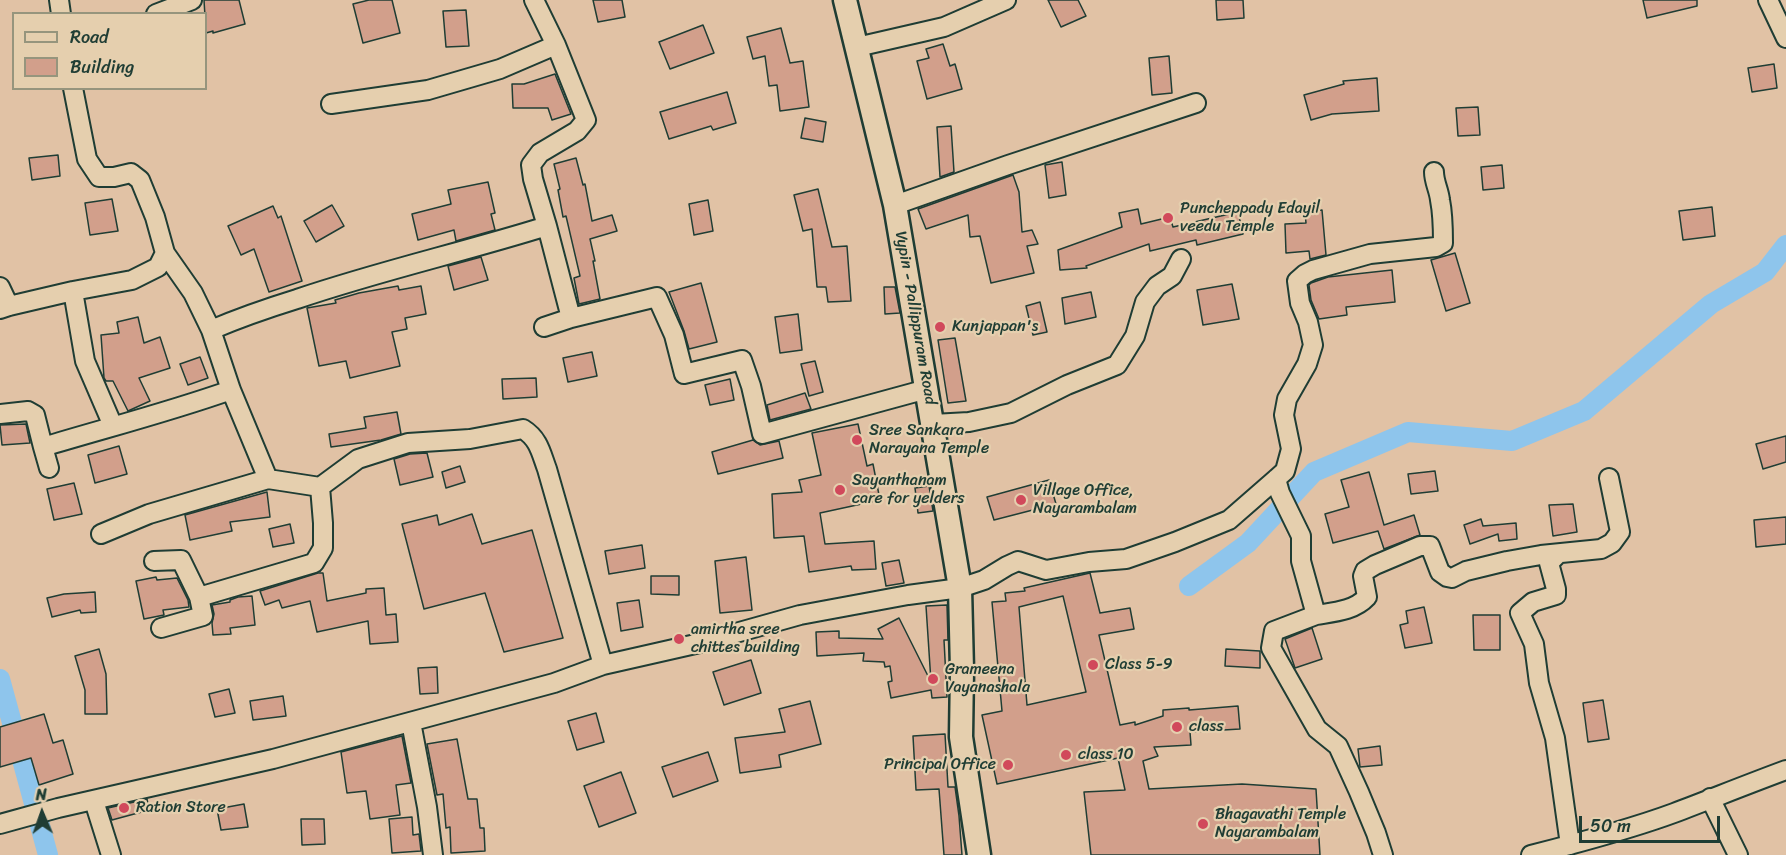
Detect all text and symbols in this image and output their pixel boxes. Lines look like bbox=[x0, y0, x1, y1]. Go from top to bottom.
legend bbox=[12, 12, 207, 90]
text: Road bbox=[70, 21, 109, 53]
text: Building bbox=[70, 51, 134, 83]
place label: Puncheppady Edayil veedu Temple bbox=[1180, 199, 1320, 237]
marker: Puncheppady Edayil veedu Temple bbox=[1161, 211, 1175, 225]
street label: Vypin - Pallippuram Road bbox=[890, 230, 940, 406]
place label: Kunjappan's bbox=[952, 317, 1038, 337]
marker: Kunjappan's bbox=[933, 320, 947, 334]
place label: Sree Sankara Narayana Temple bbox=[869, 421, 989, 459]
marker: Sree Sankara Narayana Temple bbox=[850, 433, 864, 447]
place label: Sayanthanam care for yelders bbox=[852, 471, 965, 509]
place label: Village Office, Nayarambalam bbox=[1033, 481, 1137, 519]
marker: Sayanthanam care for yelders bbox=[833, 483, 847, 497]
marker: Village Office, Nayarambalam bbox=[1014, 493, 1028, 507]
place label: amirtha sree chittes building bbox=[691, 620, 800, 658]
marker: amirtha sree chittes building bbox=[672, 632, 686, 646]
place label: Class 5-9 bbox=[1105, 655, 1173, 675]
marker: Class 5-9 bbox=[1086, 658, 1100, 672]
place label: Grameena Vayanashala bbox=[945, 660, 1030, 698]
marker: Grameena Vayanashala bbox=[926, 672, 940, 686]
place label: class bbox=[1189, 717, 1223, 737]
marker: class bbox=[1170, 720, 1184, 734]
place label: class 10 bbox=[1078, 745, 1134, 765]
marker: class 10 bbox=[1059, 748, 1073, 762]
place label: Principal Office bbox=[884, 755, 996, 775]
marker: Principal Office bbox=[1001, 758, 1015, 772]
text: N bbox=[35, 780, 47, 809]
north arrow bbox=[12, 783, 72, 843]
place label: Ration Store bbox=[136, 798, 226, 818]
marker: Ration Store bbox=[117, 801, 131, 815]
scale bar bbox=[1582, 804, 1723, 842]
place label: Bhagavathi Temple Nayarambalam bbox=[1215, 805, 1346, 843]
text: 50 m bbox=[1590, 810, 1631, 842]
marker: Bhagavathi Temple Nayarambalam bbox=[1196, 817, 1210, 831]

